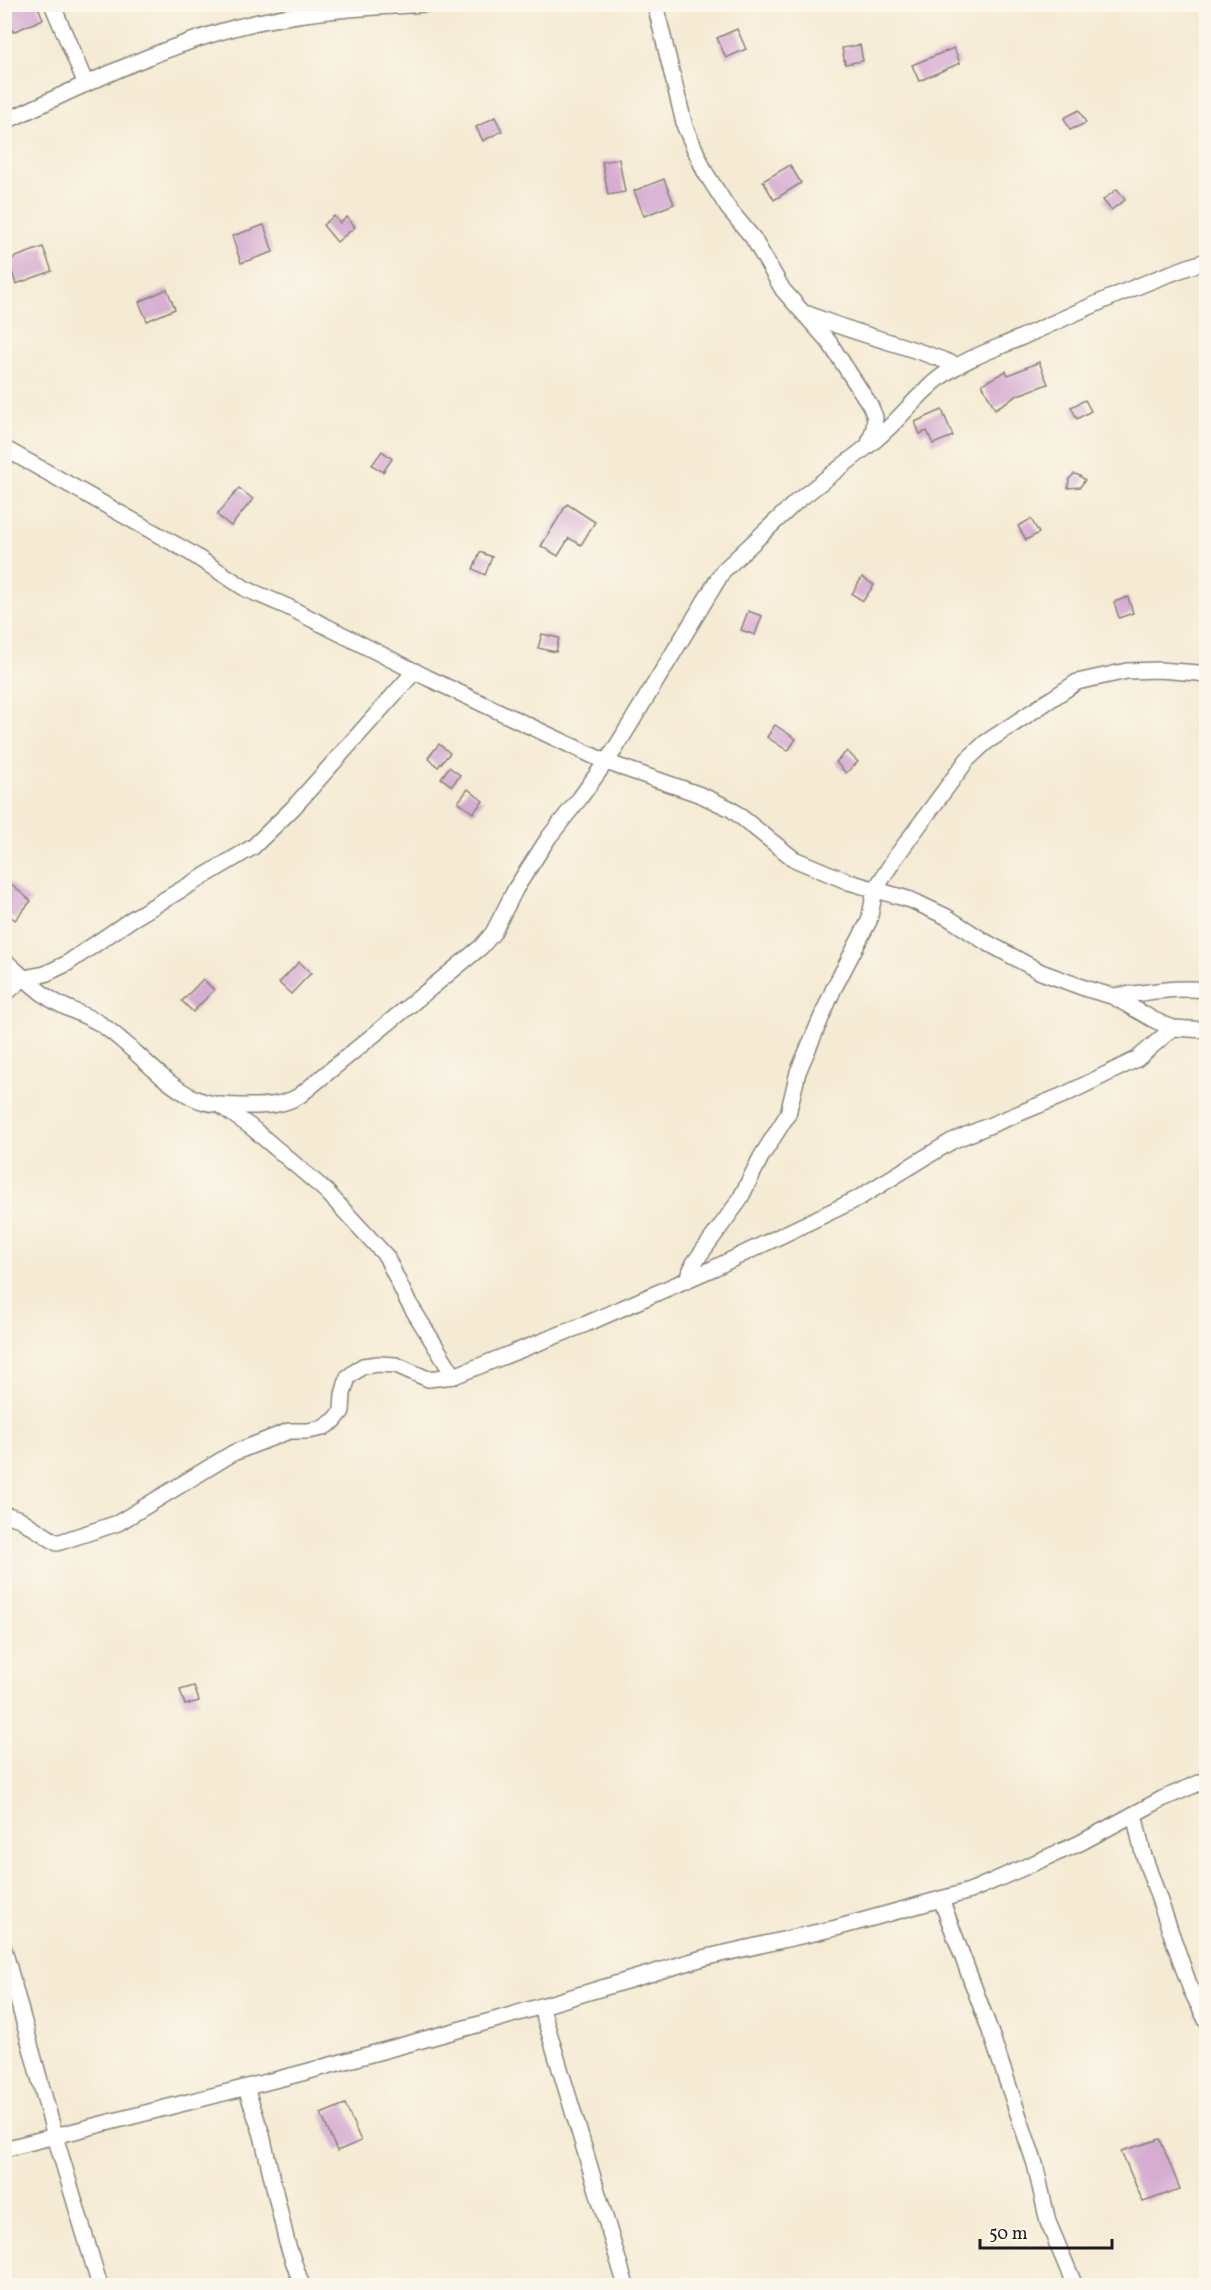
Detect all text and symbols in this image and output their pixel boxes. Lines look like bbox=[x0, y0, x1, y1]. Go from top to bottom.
scale bar bbox=[980, 2212, 1112, 2250]
text: 50 m bbox=[989, 2222, 1028, 2247]

